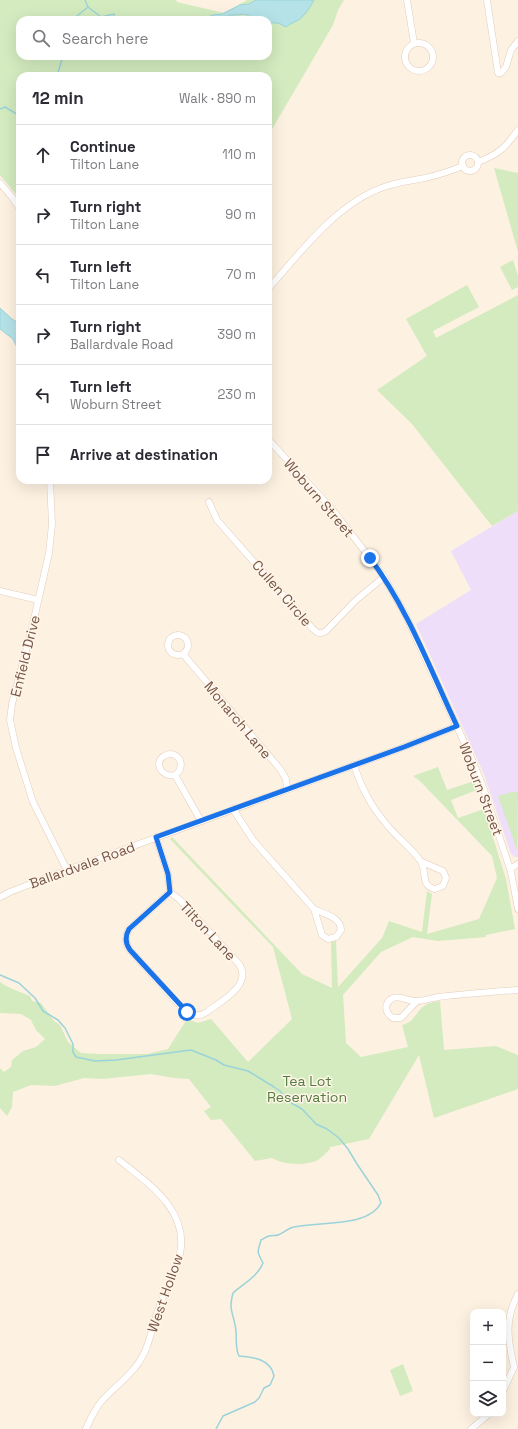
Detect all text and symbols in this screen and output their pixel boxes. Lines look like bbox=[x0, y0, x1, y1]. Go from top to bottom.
search box bbox=[16, 16, 272, 60]
icon: search bbox=[30, 27, 52, 49]
text: Search here bbox=[62, 29, 148, 48]
text: 12 min bbox=[32, 87, 84, 109]
text: Walk · 890 m bbox=[179, 90, 256, 107]
text: Continue bbox=[70, 137, 136, 156]
icon: ahead bbox=[32, 144, 54, 166]
text: 110 m bbox=[222, 146, 256, 163]
text: Tilton Lane bbox=[70, 156, 139, 173]
text: Turn right bbox=[70, 197, 141, 216]
icon: right bbox=[32, 204, 54, 226]
text: 90 m bbox=[225, 206, 256, 223]
text: Tilton Lane bbox=[70, 216, 139, 233]
text: Turn left bbox=[70, 257, 132, 276]
icon: left bbox=[32, 264, 54, 286]
text: 70 m bbox=[226, 266, 256, 283]
text: Tilton Lane bbox=[70, 276, 139, 293]
text: Turn right bbox=[70, 317, 141, 336]
icon: right bbox=[32, 324, 54, 346]
text: 390 m bbox=[217, 326, 256, 343]
text: Ballardvale Road bbox=[70, 336, 173, 353]
text: Turn left bbox=[70, 377, 132, 396]
icon: left bbox=[32, 384, 54, 406]
text: 230 m bbox=[218, 386, 256, 403]
text: Woburn Street bbox=[70, 396, 162, 413]
icon: arrive bbox=[32, 444, 54, 466]
text: Arrive at destination bbox=[70, 445, 218, 464]
street label: Woburn Street bbox=[280, 455, 358, 541]
route end bbox=[361, 549, 379, 567]
street label: Cullen Circle bbox=[248, 556, 316, 630]
street label: Enfield Drive bbox=[6, 613, 44, 699]
street label: Monarch Lane bbox=[200, 678, 276, 762]
street label: Woburn Street bbox=[455, 740, 507, 838]
street label: Ballardvale Road bbox=[27, 838, 137, 892]
street label: Tilton Lane bbox=[176, 898, 240, 964]
route start bbox=[178, 1003, 196, 1021]
park label: Tea Lot Reservation bbox=[267, 1072, 347, 1106]
street label: West Hollow bbox=[143, 1251, 187, 1335]
map controls bbox=[470, 1309, 506, 1417]
button: + bbox=[470, 1309, 506, 1345]
button: − bbox=[470, 1345, 506, 1381]
button: layers bbox=[470, 1381, 506, 1417]

